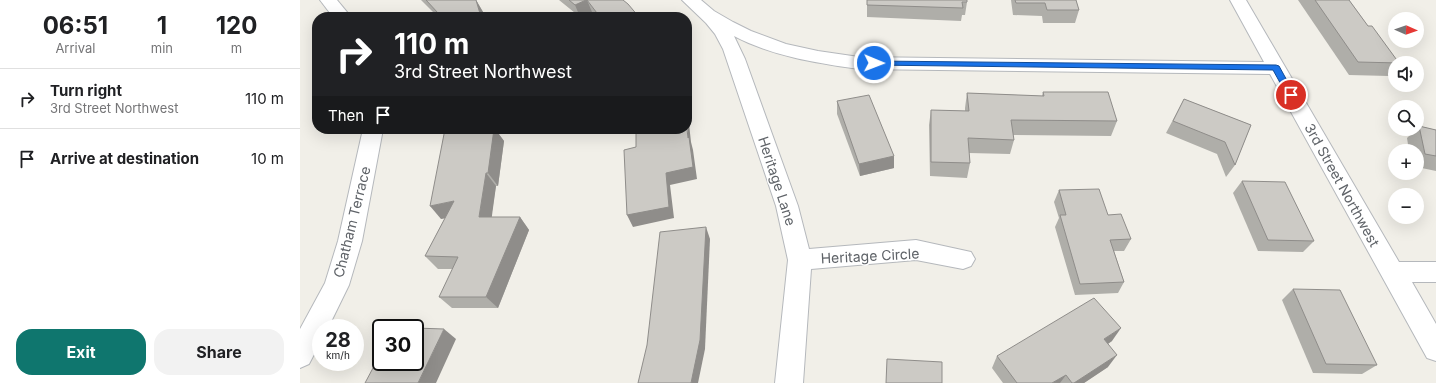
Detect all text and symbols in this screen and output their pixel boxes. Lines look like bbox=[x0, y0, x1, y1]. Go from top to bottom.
text: 06:51 bbox=[43, 11, 108, 40]
text: 1 bbox=[157, 11, 167, 40]
text: 120 bbox=[216, 11, 257, 40]
north arrow bbox=[1388, 12, 1424, 48]
map controls bbox=[1388, 12, 1424, 224]
text: 110 m bbox=[394, 27, 469, 61]
icon: right bbox=[328, 28, 380, 80]
text: Arrival bbox=[55, 40, 95, 56]
text: min bbox=[151, 40, 173, 56]
text: m bbox=[231, 40, 242, 56]
position arrow bbox=[853, 42, 895, 84]
button: sound bbox=[1388, 56, 1424, 92]
text: 3rd Street Northwest bbox=[394, 61, 572, 82]
pin bbox=[1274, 78, 1308, 112]
text: Turn right bbox=[50, 81, 122, 100]
icon: arrive bbox=[1280, 84, 1302, 106]
icon: right bbox=[16, 88, 38, 110]
text: 110 m bbox=[245, 89, 284, 108]
text: 3rd Street Northwest bbox=[50, 100, 178, 116]
button: search bbox=[1388, 100, 1424, 136]
icon: arrive bbox=[372, 104, 394, 126]
text: Then bbox=[328, 106, 364, 125]
street label: 3rd Street Northwest bbox=[1301, 120, 1384, 250]
street label: Heritage Lane bbox=[755, 134, 800, 228]
button: + bbox=[1388, 144, 1424, 180]
icon: arrive bbox=[16, 148, 38, 170]
text: Arrive at destination bbox=[50, 149, 199, 168]
text: 10 m bbox=[251, 149, 284, 168]
street label: Chatham Terrace bbox=[329, 164, 374, 279]
button: − bbox=[1388, 188, 1424, 224]
street label: Heritage Circle bbox=[820, 244, 920, 267]
speed limit sign: 30 bbox=[372, 319, 424, 371]
text: 28 bbox=[325, 328, 351, 352]
button: Exit bbox=[16, 329, 146, 375]
button: Share bbox=[154, 329, 284, 375]
text: km/h bbox=[326, 349, 350, 361]

